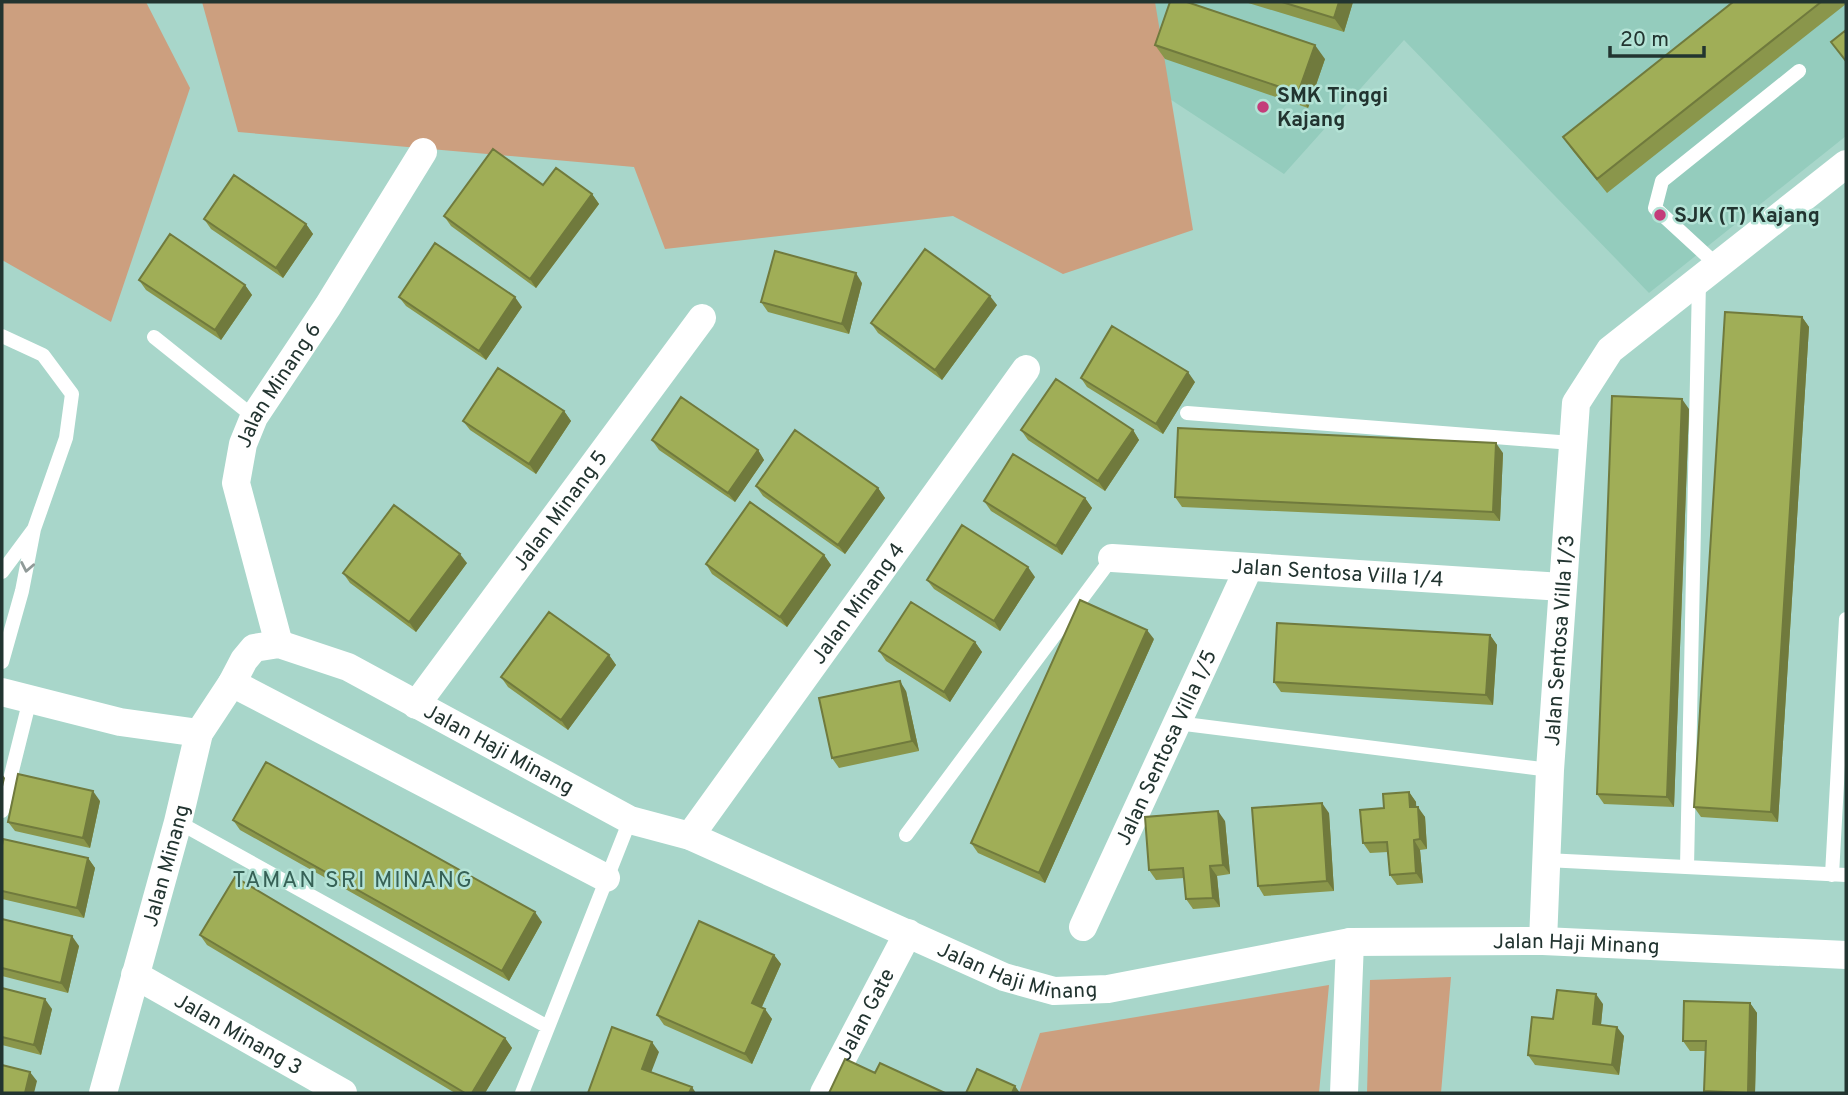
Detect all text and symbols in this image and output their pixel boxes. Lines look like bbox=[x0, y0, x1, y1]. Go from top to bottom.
scale bar bbox=[1610, 14, 1704, 58]
text: 20 m bbox=[1620, 27, 1669, 54]
place label: SMK Tinggi Kajang bbox=[1277, 83, 1388, 134]
marker: SMK Tinggi Kajang bbox=[1255, 99, 1271, 115]
place label: SJK (T) Kajang bbox=[1674, 203, 1820, 230]
marker: SJK (T) Kajang bbox=[1652, 207, 1668, 223]
street label: Jalan Minang 6 bbox=[231, 318, 328, 452]
street label: Jalan Minang 5 bbox=[508, 446, 615, 577]
street label: Jalan Sentosa Villa 1/3 bbox=[1540, 534, 1582, 747]
street label: Jalan Minang 4 bbox=[806, 538, 912, 670]
street label: Jalan Sentosa Villa 1/4 bbox=[1230, 554, 1444, 594]
one-way arrow bbox=[20, 561, 35, 573]
street label: Jalan Sentosa Villa 1/5 bbox=[1110, 646, 1224, 850]
street label: Jalan Haji Minang bbox=[419, 699, 578, 802]
street label: Jalan Minang bbox=[138, 802, 197, 930]
district label: TAMAN SRI MINANG bbox=[232, 867, 474, 896]
street label: Jalan Haji Minang bbox=[1493, 929, 1660, 961]
street label: Jalan Haji Minang bbox=[932, 937, 1098, 1006]
street label: Jalan Gate bbox=[831, 964, 902, 1066]
street label: Jalan Minang 3 bbox=[169, 988, 307, 1082]

